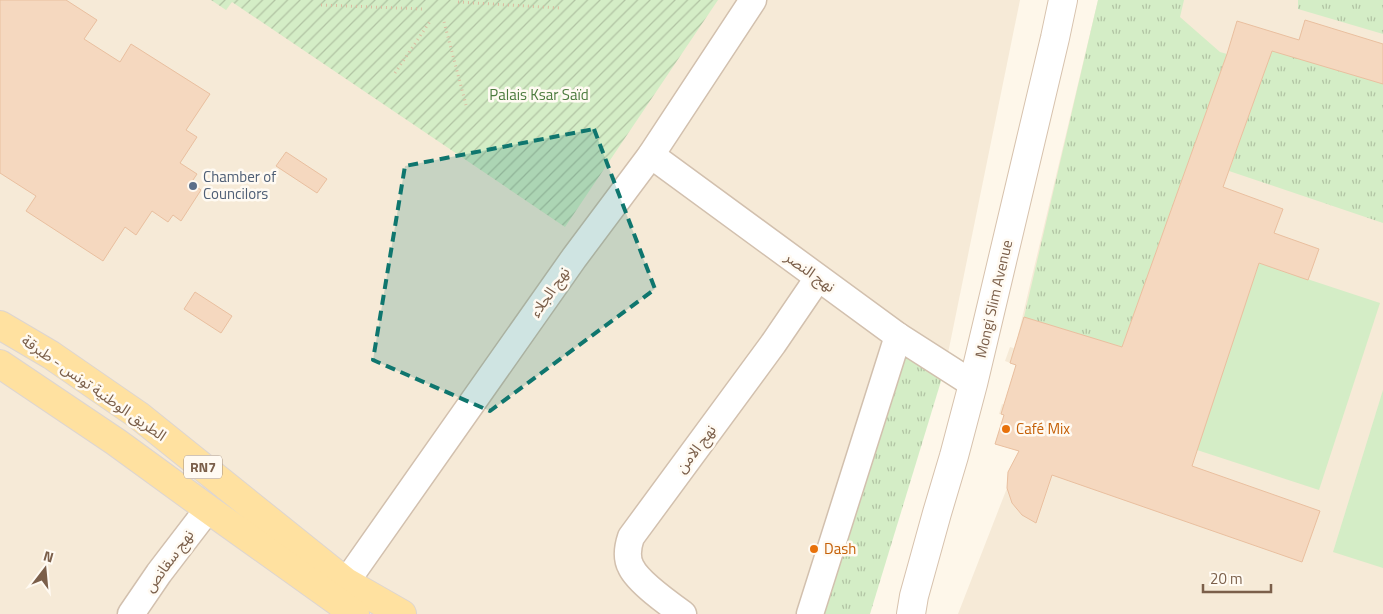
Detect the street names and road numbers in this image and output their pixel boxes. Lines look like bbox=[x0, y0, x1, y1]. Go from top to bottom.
street label: Mongi Slim Avenue bbox=[969, 238, 1018, 360]
street label: نهج النصر bbox=[779, 245, 840, 299]
street label: نهج الجلاء bbox=[524, 262, 576, 322]
street label: الطريق الوطنية تونس - طبرقة bbox=[17, 329, 171, 446]
street label: نهج الامن bbox=[670, 419, 722, 479]
road number: RN7 bbox=[184, 456, 222, 478]
street label: نهج سقانص bbox=[138, 525, 200, 597]

